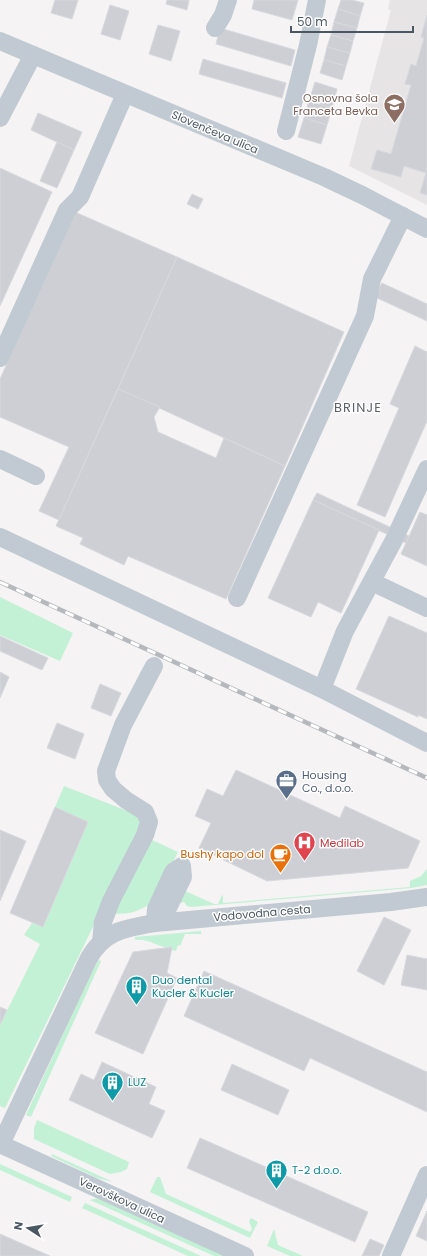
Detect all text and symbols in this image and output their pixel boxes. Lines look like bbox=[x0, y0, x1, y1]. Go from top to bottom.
scale bar bbox=[291, 8, 413, 34]
text: 50 m bbox=[297, 13, 328, 30]
place label: Osnovna šola Franceta Bevka bbox=[293, 90, 378, 119]
school or university icon: Osnovna šola Franceta Bevka bbox=[381, 91, 407, 124]
street label: Slovenčeva ulica bbox=[169, 106, 261, 158]
district label: BRINJE bbox=[334, 398, 382, 417]
place label: Housing Co., d.o.o. bbox=[302, 767, 353, 796]
office icon: Housing Co., d.o.o. bbox=[273, 768, 299, 801]
hospital icon: Medilab bbox=[292, 830, 318, 863]
place label: Medilab bbox=[320, 835, 364, 851]
cafe icon: Bushy kapo dol bbox=[267, 841, 293, 874]
place label: Bushy kapo dol bbox=[181, 846, 264, 862]
street label: Vodovodna cesta bbox=[213, 901, 311, 925]
place label: Duo dental Kucler & Kucler bbox=[152, 972, 234, 1001]
building icon: Duo dental Kucler & Kucler bbox=[123, 973, 149, 1006]
building icon: LUZ bbox=[99, 1069, 125, 1102]
place label: LUZ bbox=[128, 1074, 146, 1090]
building icon: T-2 d.o.o. bbox=[264, 1157, 290, 1190]
place label: T-2 d.o.o. bbox=[292, 1162, 342, 1178]
street label: Verovškova ulica bbox=[76, 1173, 168, 1227]
north arrow bbox=[8, 1208, 48, 1248]
text: N bbox=[10, 1220, 27, 1232]

